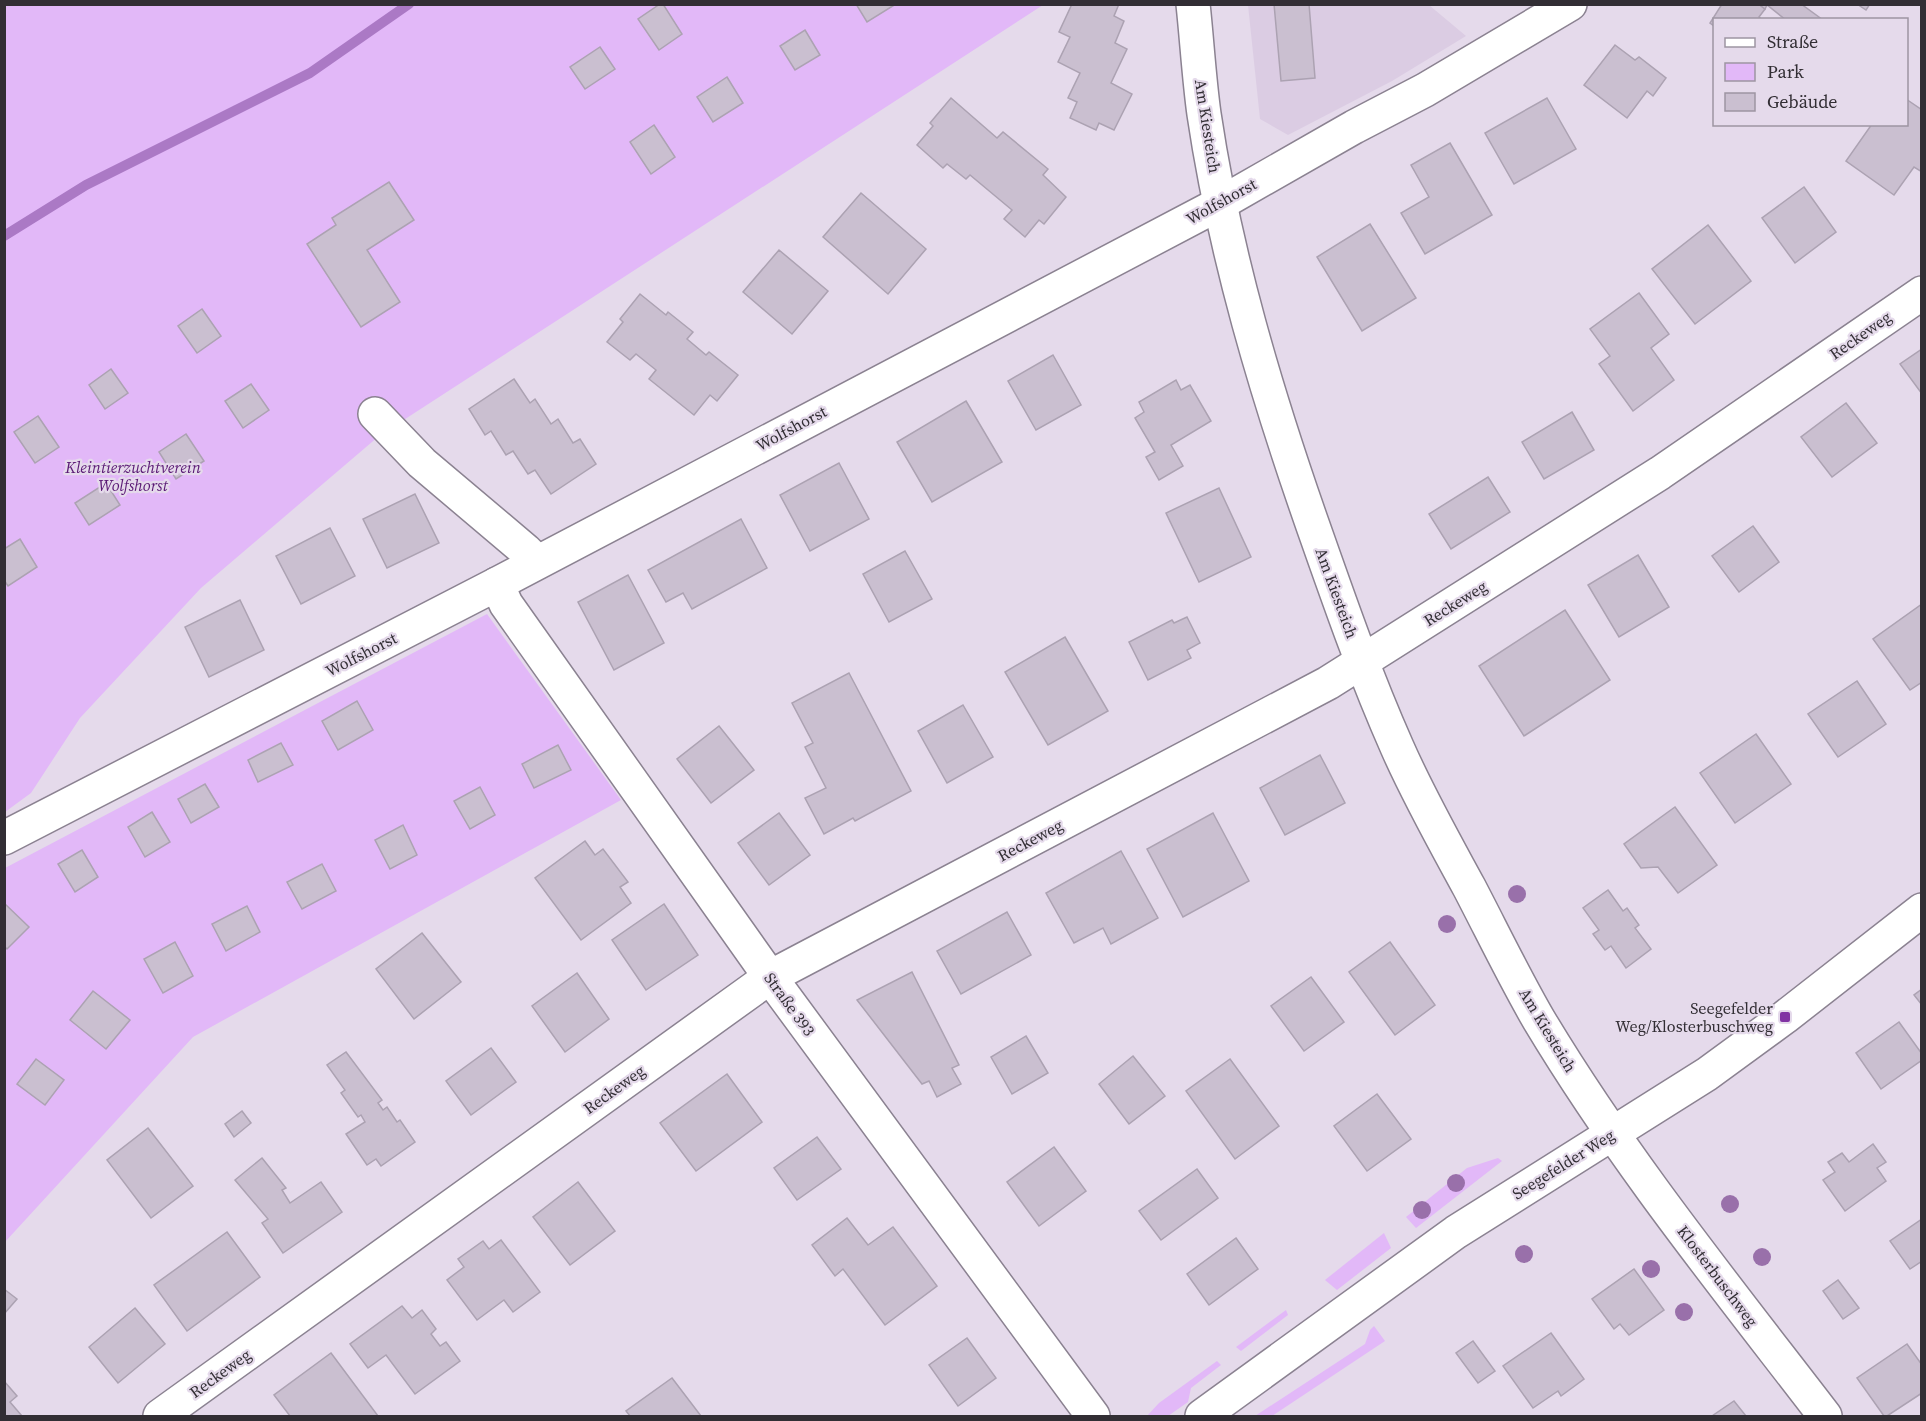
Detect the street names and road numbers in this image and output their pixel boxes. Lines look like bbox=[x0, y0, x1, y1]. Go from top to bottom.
street label: Am Kiesteich bbox=[1190, 78, 1226, 175]
street label: Wolfshorst bbox=[1182, 172, 1261, 229]
street label: Reckeweg bbox=[1825, 306, 1895, 364]
street label: Wolfshorst bbox=[752, 400, 831, 456]
street label: Am Kiesteich bbox=[1310, 545, 1364, 642]
street label: Reckeweg bbox=[1419, 575, 1491, 631]
street label: Wolfshorst bbox=[322, 626, 401, 681]
street label: Reckeweg bbox=[994, 814, 1066, 866]
street label: Straße 393 bbox=[760, 968, 820, 1040]
street label: Am Kiesteich bbox=[1514, 984, 1582, 1077]
street label: Reckeweg bbox=[579, 1059, 649, 1119]
street label: Seegefelder Weg bbox=[1508, 1124, 1618, 1204]
street label: Klosterbuschweg bbox=[1673, 1221, 1763, 1331]
street label: Reckeweg bbox=[185, 1343, 255, 1403]

